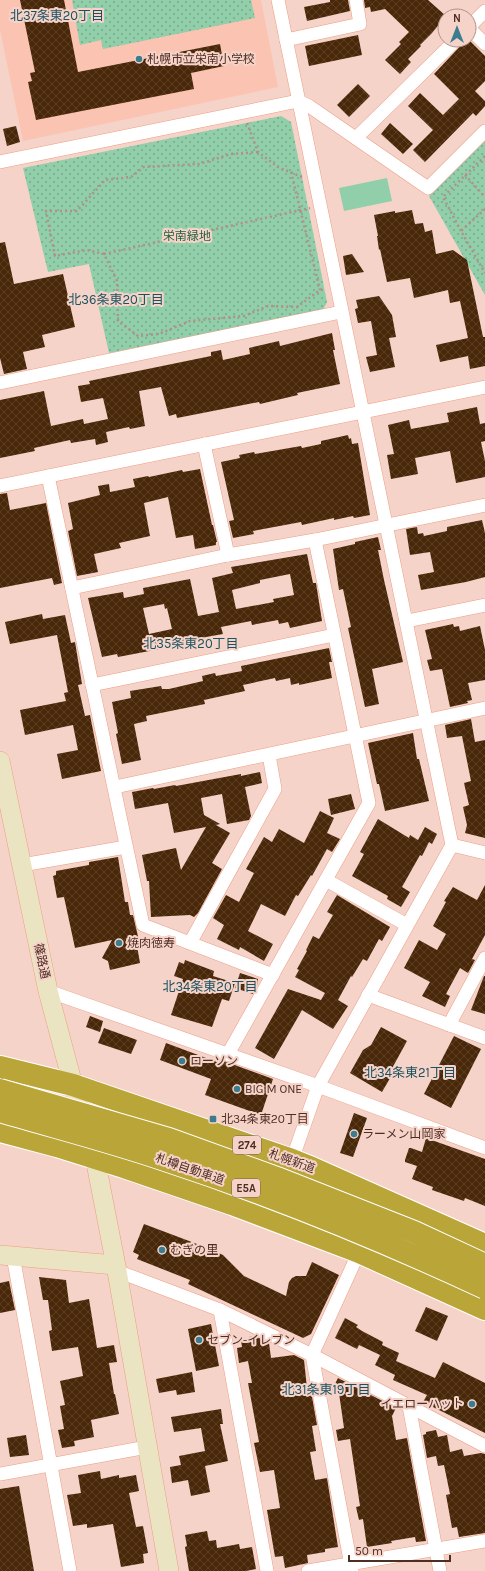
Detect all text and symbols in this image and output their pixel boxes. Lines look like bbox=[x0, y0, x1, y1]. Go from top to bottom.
district label: 北37条東20丁目 bbox=[10, 8, 104, 23]
north arrow bbox=[437, 8, 477, 48]
text: N bbox=[453, 12, 461, 25]
place label: 札幌市立栄南小学校 bbox=[147, 52, 255, 66]
marker: 札幌市立栄南小学校 bbox=[134, 54, 144, 64]
park label: 栄南緑地 bbox=[163, 229, 211, 243]
district label: 北36条東20丁目 bbox=[68, 292, 164, 307]
district label: 北35条東20丁目 bbox=[143, 636, 239, 651]
place label: 焼肉徳寿 bbox=[127, 936, 175, 950]
marker: 焼肉徳寿 bbox=[114, 938, 124, 948]
street label: 篠路通 bbox=[31, 942, 53, 980]
district label: 北34条東20丁目 bbox=[162, 979, 258, 994]
place label: ローソン bbox=[190, 1054, 238, 1068]
marker: ローソン bbox=[177, 1056, 187, 1066]
district label: 北34条東21丁目 bbox=[364, 1065, 456, 1080]
place label: BIG M ONE bbox=[245, 1082, 302, 1096]
marker: BIG M ONE bbox=[232, 1084, 242, 1094]
place label: 北34条東20丁目 bbox=[221, 1112, 309, 1126]
marker: 北34条東20丁目 bbox=[208, 1114, 218, 1124]
place label: ラーメン山岡家 bbox=[362, 1127, 446, 1141]
marker: ラーメン山岡家 bbox=[349, 1129, 359, 1139]
road number: 274 bbox=[233, 1136, 261, 1154]
street label: 札幌新道 bbox=[267, 1146, 317, 1176]
street label: 札樽自動車道 bbox=[154, 1151, 226, 1187]
road number: E5A bbox=[232, 1179, 260, 1197]
place label: むぎの里 bbox=[170, 1243, 218, 1257]
marker: むぎの里 bbox=[157, 1245, 167, 1255]
place label: セブン-イレブン bbox=[207, 1333, 295, 1347]
marker: セブン-イレブン bbox=[194, 1335, 204, 1345]
district label: 北31条東19丁目 bbox=[282, 1382, 370, 1397]
place label: イエローハット bbox=[380, 1397, 464, 1411]
marker: イエローハット bbox=[467, 1399, 477, 1409]
scale bar bbox=[349, 1537, 450, 1563]
text: 50 m bbox=[355, 1544, 383, 1558]

